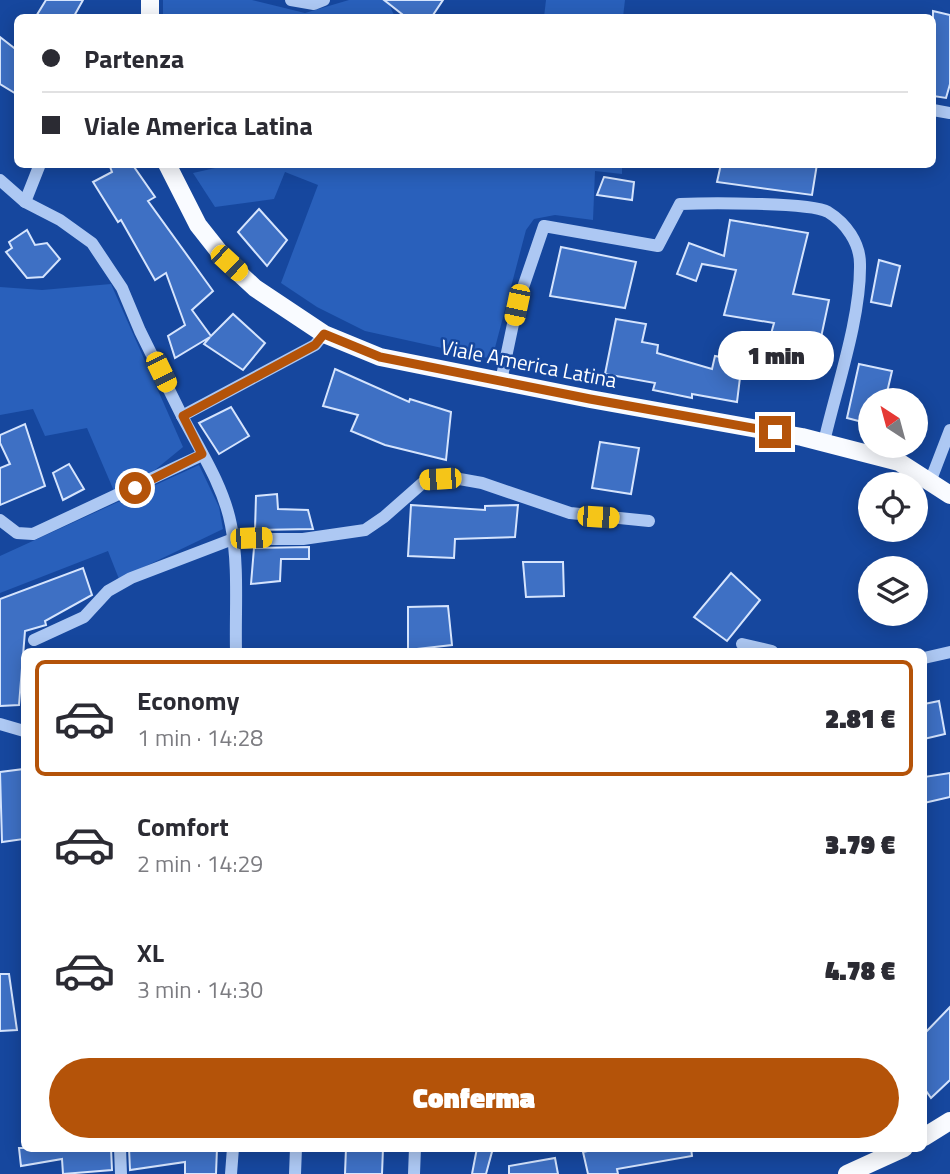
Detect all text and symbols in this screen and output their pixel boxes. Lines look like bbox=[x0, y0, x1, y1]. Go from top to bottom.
text: Partenza bbox=[84, 39, 184, 78]
text: Viale America Latina bbox=[84, 106, 313, 145]
car bbox=[207, 241, 252, 285]
car bbox=[503, 282, 532, 328]
street label: Viale America Latina bbox=[438, 330, 620, 396]
callout: 1 min bbox=[717, 330, 833, 380]
text: 1 min bbox=[747, 338, 805, 373]
car bbox=[143, 349, 180, 395]
north arrow bbox=[858, 388, 928, 458]
map controls bbox=[858, 388, 928, 626]
route end bbox=[759, 416, 791, 448]
car bbox=[419, 467, 462, 491]
route start bbox=[119, 472, 151, 504]
button: locate bbox=[858, 472, 928, 542]
car bbox=[577, 505, 620, 529]
car bbox=[230, 527, 273, 549]
button: layers bbox=[858, 556, 928, 626]
text: Economy bbox=[137, 681, 239, 720]
icon: car bbox=[53, 687, 116, 750]
text: 2.81 € bbox=[825, 699, 895, 738]
text: 1 min · 14:28 bbox=[137, 720, 263, 755]
text: Comfort bbox=[137, 807, 229, 846]
icon: car bbox=[53, 813, 116, 876]
text: 3.79 € bbox=[825, 825, 895, 864]
text: 2 min · 14:29 bbox=[137, 846, 263, 881]
text: XL bbox=[137, 933, 164, 972]
icon: car bbox=[53, 939, 116, 1002]
text: 4.78 € bbox=[825, 951, 895, 990]
text: 3 min · 14:30 bbox=[137, 972, 263, 1007]
button: Conferma bbox=[49, 1058, 899, 1138]

